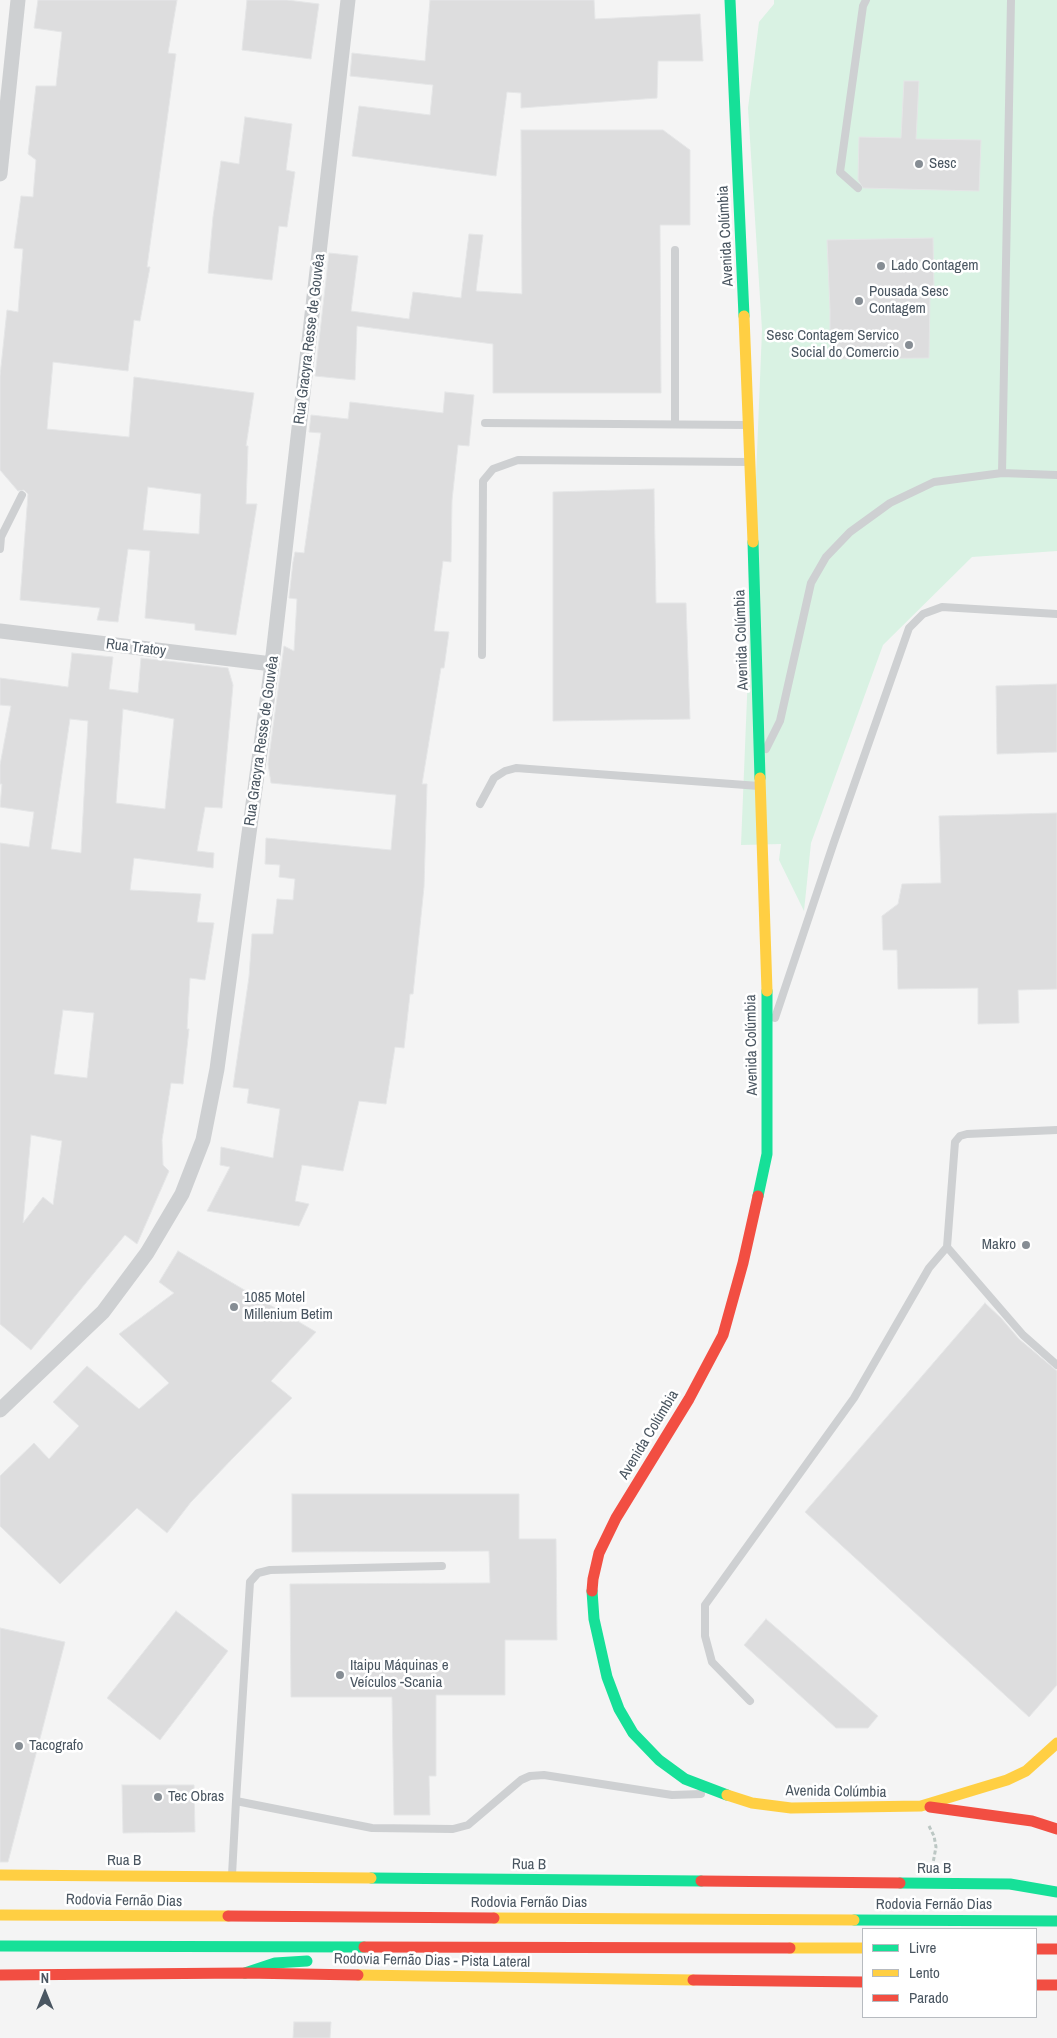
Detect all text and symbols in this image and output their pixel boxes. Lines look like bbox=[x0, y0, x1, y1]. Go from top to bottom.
place label: Sesc bbox=[929, 155, 956, 173]
marker: Sesc bbox=[913, 158, 925, 170]
street label: Avenida Colúmbia bbox=[714, 185, 738, 287]
street label: Rua Gracyra Resse de Gouvêa bbox=[291, 253, 329, 425]
place label: Lado Contagem bbox=[891, 257, 979, 275]
marker: Lado Contagem bbox=[875, 260, 887, 272]
place label: Pousada Sesc Contagem bbox=[869, 283, 948, 318]
marker: Pousada Sesc Contagem bbox=[853, 295, 865, 307]
place label: Sesc Contagem Servico Social do Comercio bbox=[766, 327, 899, 362]
marker: Sesc Contagem Servico Social do Comercio bbox=[903, 339, 915, 351]
street label: Avenida Colúmbia bbox=[731, 589, 753, 691]
street label: Rua Tratoy bbox=[105, 635, 167, 661]
street label: Rua Gracyra Resse de Gouvêa bbox=[241, 655, 283, 827]
street label: Avenida Colúmbia bbox=[742, 994, 762, 1096]
place label: Makro bbox=[982, 1236, 1016, 1254]
marker: Makro bbox=[1020, 1239, 1032, 1251]
place label: 1085 Motel Millenium Betim bbox=[244, 1289, 333, 1324]
marker: 1085 Motel Millenium Betim bbox=[228, 1301, 240, 1313]
street label: Avenida Colúmbia bbox=[615, 1387, 683, 1483]
place label: Itaipu Máquinas e Veículos -Scania bbox=[350, 1657, 448, 1692]
marker: Itaipu Máquinas e Veículos -Scania bbox=[334, 1669, 346, 1681]
place label: Tacografo bbox=[29, 1737, 83, 1755]
marker: Tacografo bbox=[13, 1740, 25, 1752]
street label: Avenida Colúmbia bbox=[785, 1782, 887, 1802]
place label: Tec Obras bbox=[168, 1788, 224, 1806]
marker: Tec Obras bbox=[152, 1791, 164, 1803]
street label: Rua B bbox=[107, 1852, 141, 1870]
street label: Rua B bbox=[512, 1856, 546, 1874]
street label: Rua B bbox=[917, 1860, 951, 1878]
street label: Rodovia Fernão Dias bbox=[66, 1891, 182, 1911]
street label: Rodovia Fernão Dias bbox=[471, 1894, 587, 1912]
street label: Rodovia Fernão Dias bbox=[876, 1896, 992, 1914]
legend bbox=[862, 1928, 1037, 2018]
text: Livre bbox=[909, 1937, 936, 1958]
street label: Rodovia Fernão Dias - Pista Lateral bbox=[334, 1950, 530, 1972]
text: Lento bbox=[909, 1962, 940, 1983]
north arrow bbox=[20, 1968, 70, 2018]
text: N bbox=[41, 1969, 49, 1987]
text: Parado bbox=[909, 1987, 949, 2008]

